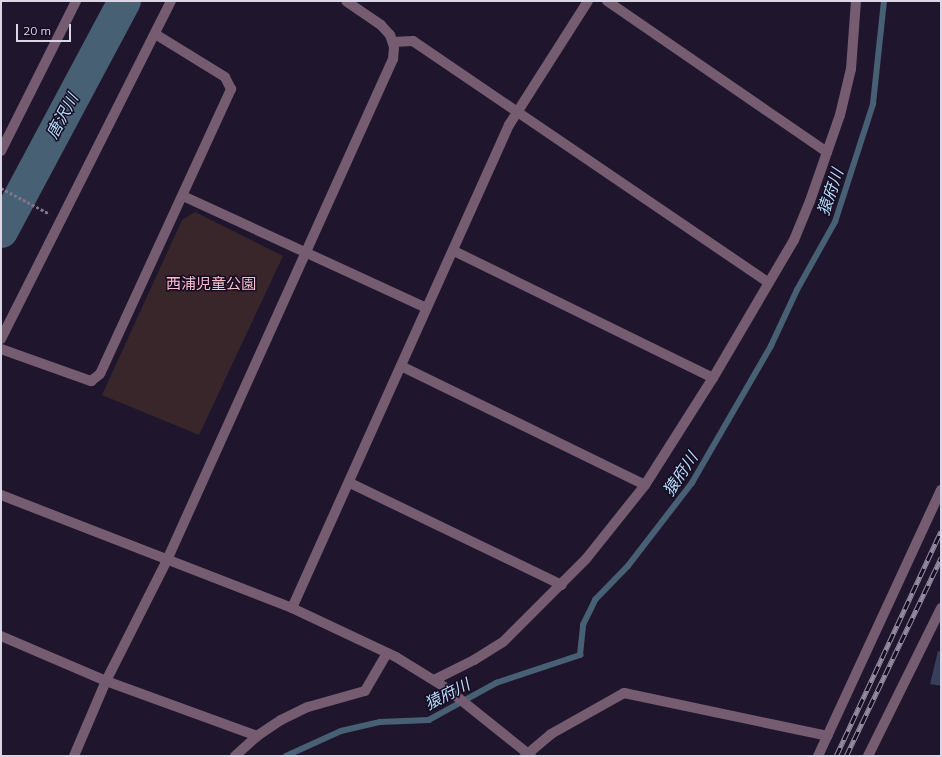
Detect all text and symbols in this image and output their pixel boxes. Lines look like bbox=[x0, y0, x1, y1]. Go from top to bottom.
scale bar bbox=[18, 16, 73, 42]
text: 20 m bbox=[23, 23, 51, 38]
water label: 唐沢川 bbox=[42, 90, 82, 142]
water label: 猿府川 bbox=[813, 166, 847, 218]
park label: 西浦児童公園 bbox=[166, 275, 256, 293]
water label: 猿府川 bbox=[659, 449, 701, 499]
water label: 猿府川 bbox=[421, 675, 473, 713]

